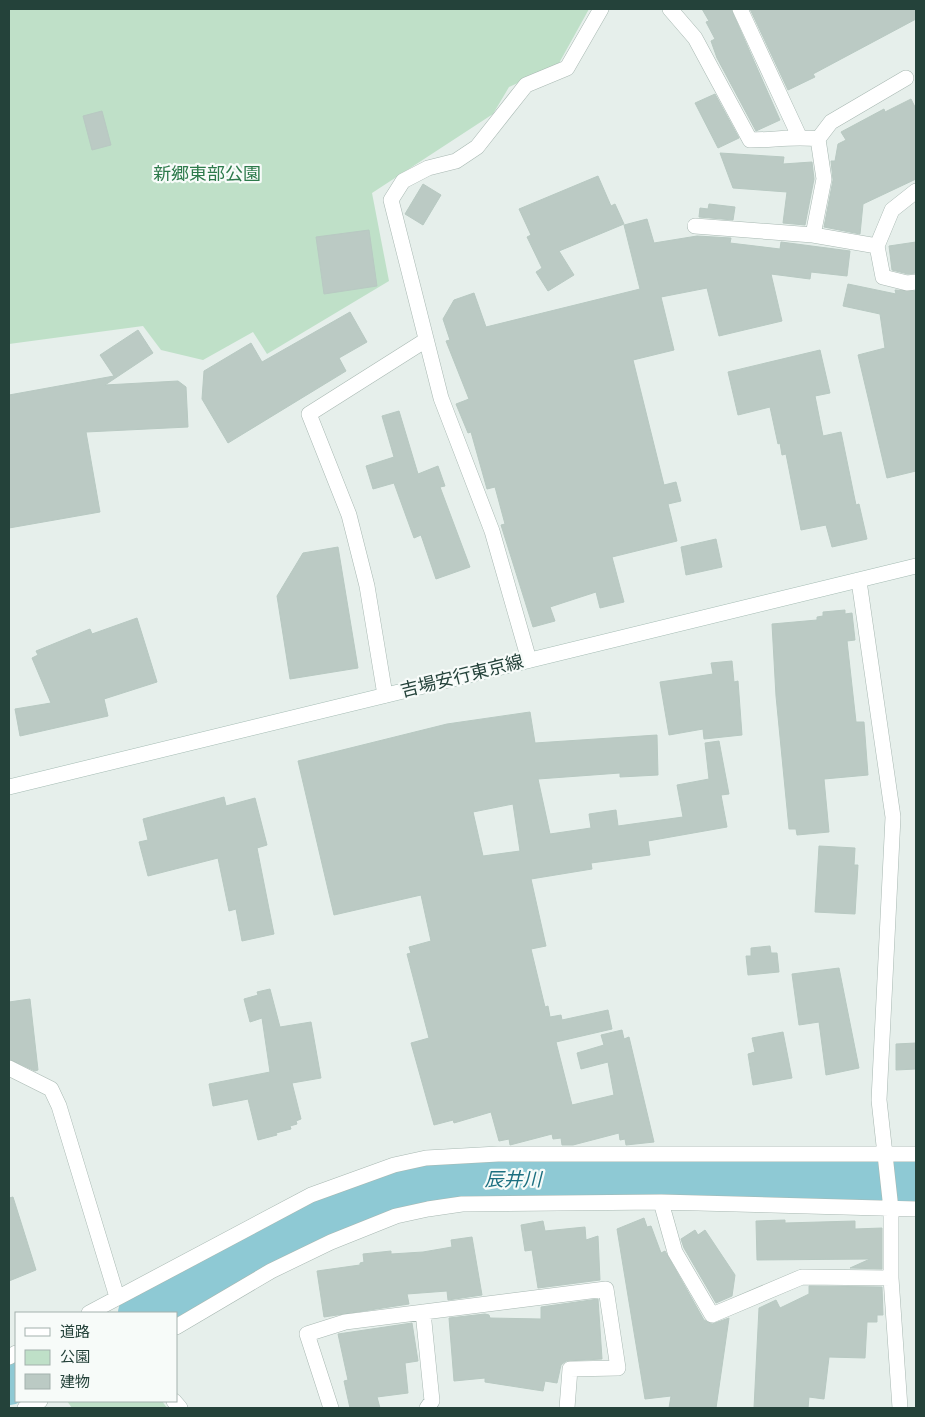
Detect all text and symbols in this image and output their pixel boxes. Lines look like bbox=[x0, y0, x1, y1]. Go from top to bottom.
park label: 新郷東部公園 bbox=[153, 161, 261, 185]
street label: 吉場安行東京線 bbox=[398, 648, 526, 702]
water label: 辰井川 bbox=[484, 1166, 543, 1192]
legend bbox=[15, 1312, 178, 1402]
text: 道路 bbox=[60, 1321, 90, 1342]
text: 公園 bbox=[60, 1346, 90, 1367]
text: 建物 bbox=[60, 1371, 90, 1392]

